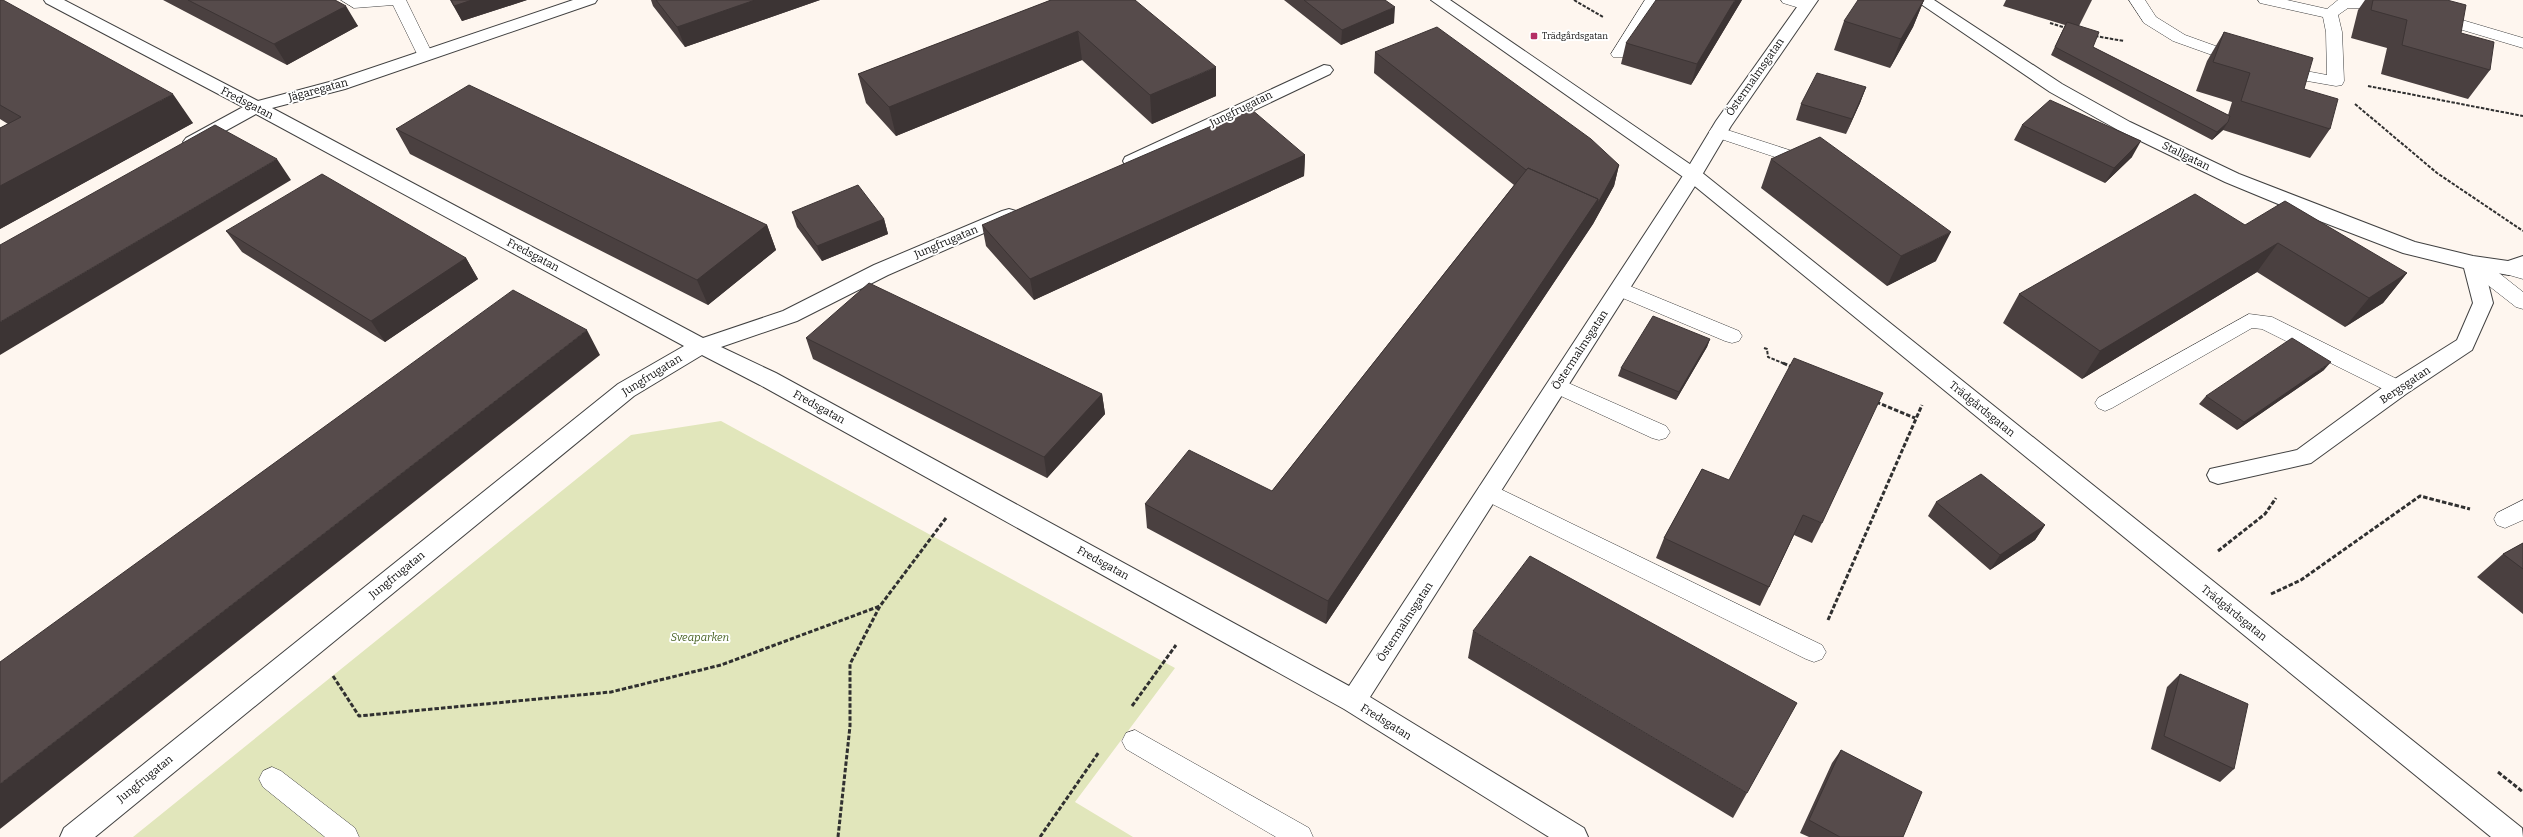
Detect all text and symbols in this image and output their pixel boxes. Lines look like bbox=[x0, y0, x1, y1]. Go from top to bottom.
marker: Trädgårdsgatan bbox=[1529, 31, 1539, 41]
place label: Trädgårdsgatan bbox=[1542, 31, 1608, 41]
street label: Östermalmsgatan bbox=[1723, 35, 1787, 119]
street label: Jägaregatan bbox=[286, 76, 349, 104]
street label: Fredsgatan bbox=[219, 84, 276, 122]
street label: Jungfrugatan bbox=[1207, 88, 1274, 130]
street label: Stallgatan bbox=[2160, 139, 2212, 173]
street label: Jungfrugatan bbox=[911, 223, 980, 262]
street label: Fredsgatan bbox=[505, 236, 561, 274]
street label: Östermalmsgatan bbox=[1549, 308, 1611, 392]
street label: Jungfrugatan bbox=[619, 352, 684, 399]
street label: Bergsgatan bbox=[2377, 363, 2433, 407]
street label: Trädgårdsgatan bbox=[1947, 379, 2017, 439]
street label: Fredsgatan bbox=[791, 387, 847, 427]
street label: Fredsgatan bbox=[1075, 543, 1131, 583]
street label: Jungfrugatan bbox=[366, 549, 427, 602]
street label: Östermalmsgatan bbox=[1374, 580, 1436, 664]
street label: Trädgårdsgatan bbox=[2199, 583, 2269, 643]
park label: Sveaparken bbox=[671, 631, 730, 644]
street label: Fredsgatan bbox=[1358, 701, 1414, 743]
street label: Jungfrugatan bbox=[114, 753, 175, 806]

